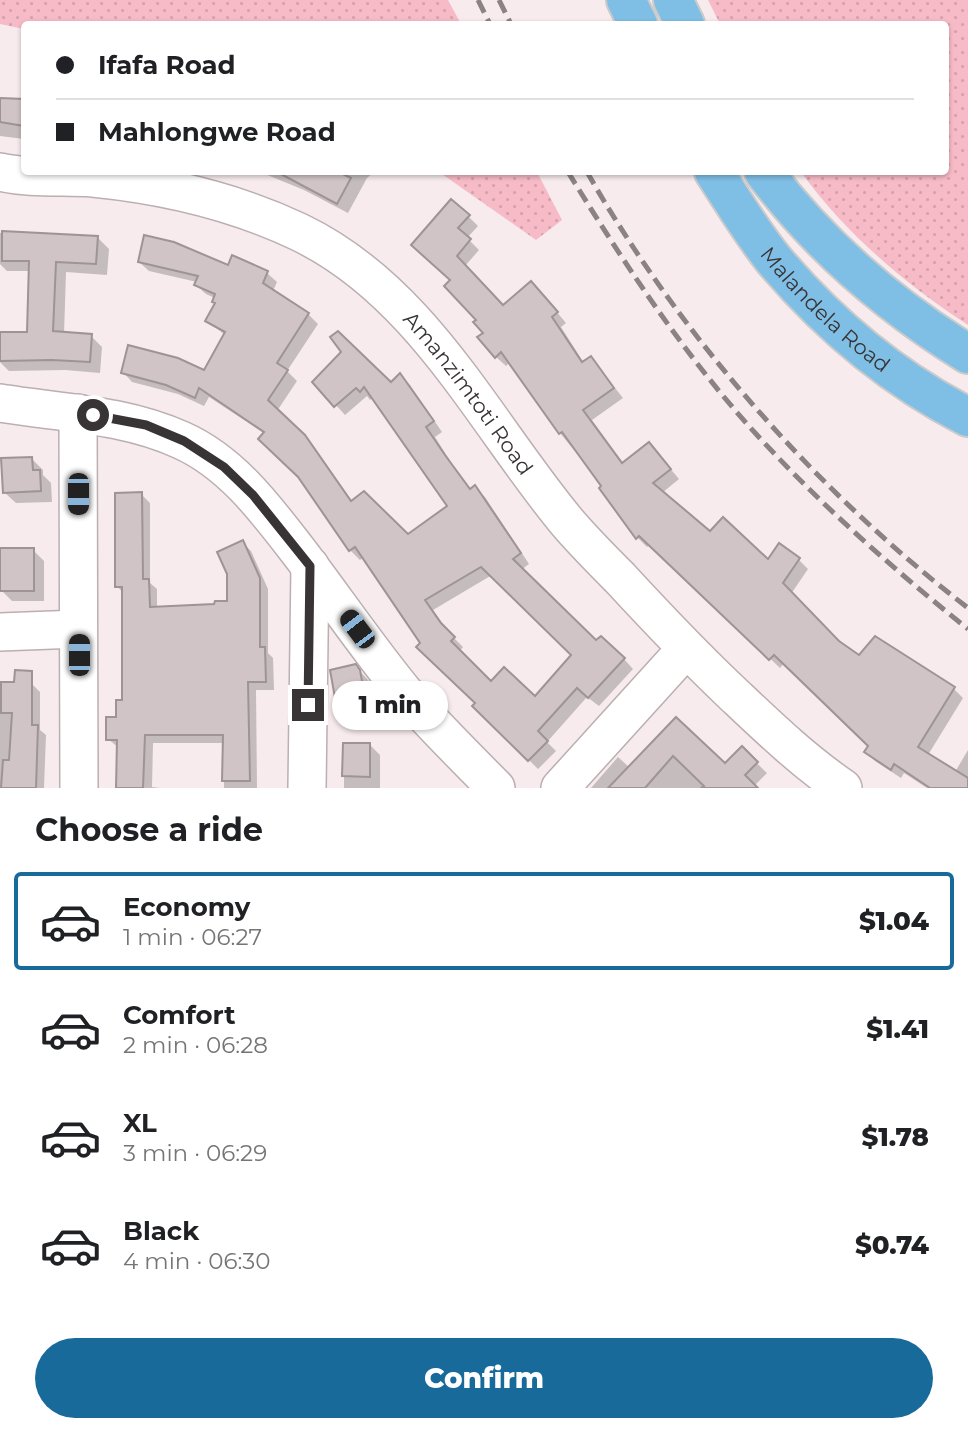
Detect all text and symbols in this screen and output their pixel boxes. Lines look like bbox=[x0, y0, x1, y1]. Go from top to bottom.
text: Ifafa Road bbox=[98, 49, 236, 81]
text: Mahlongwe Road bbox=[98, 116, 336, 148]
street label: Malandela Road bbox=[756, 242, 895, 377]
street label: Amanzimtoti Road bbox=[399, 306, 539, 479]
route start bbox=[77, 399, 109, 431]
car bbox=[68, 473, 89, 515]
car bbox=[336, 606, 379, 652]
car bbox=[69, 634, 90, 676]
callout: 1 min bbox=[332, 680, 448, 730]
route end bbox=[292, 689, 324, 721]
text: 1 min bbox=[358, 691, 422, 719]
text: Choose a ride bbox=[35, 810, 263, 849]
icon: car bbox=[39, 890, 102, 953]
text: Economy bbox=[123, 891, 250, 923]
text: $1.04 bbox=[859, 905, 929, 937]
text: 1 min · 06:27 bbox=[123, 923, 262, 951]
icon: car bbox=[39, 998, 102, 1061]
text: Comfort bbox=[123, 999, 235, 1031]
text: $1.41 bbox=[866, 1013, 929, 1045]
text: 2 min · 06:28 bbox=[123, 1031, 268, 1059]
icon: car bbox=[39, 1106, 102, 1169]
text: XL bbox=[123, 1107, 157, 1139]
text: $1.78 bbox=[862, 1121, 929, 1153]
text: 3 min · 06:29 bbox=[123, 1139, 267, 1167]
icon: car bbox=[39, 1214, 102, 1277]
text: Black bbox=[123, 1215, 199, 1247]
text: $0.74 bbox=[855, 1229, 929, 1261]
text: 4 min · 06:30 bbox=[123, 1247, 271, 1275]
button: Confirm bbox=[35, 1338, 933, 1418]

